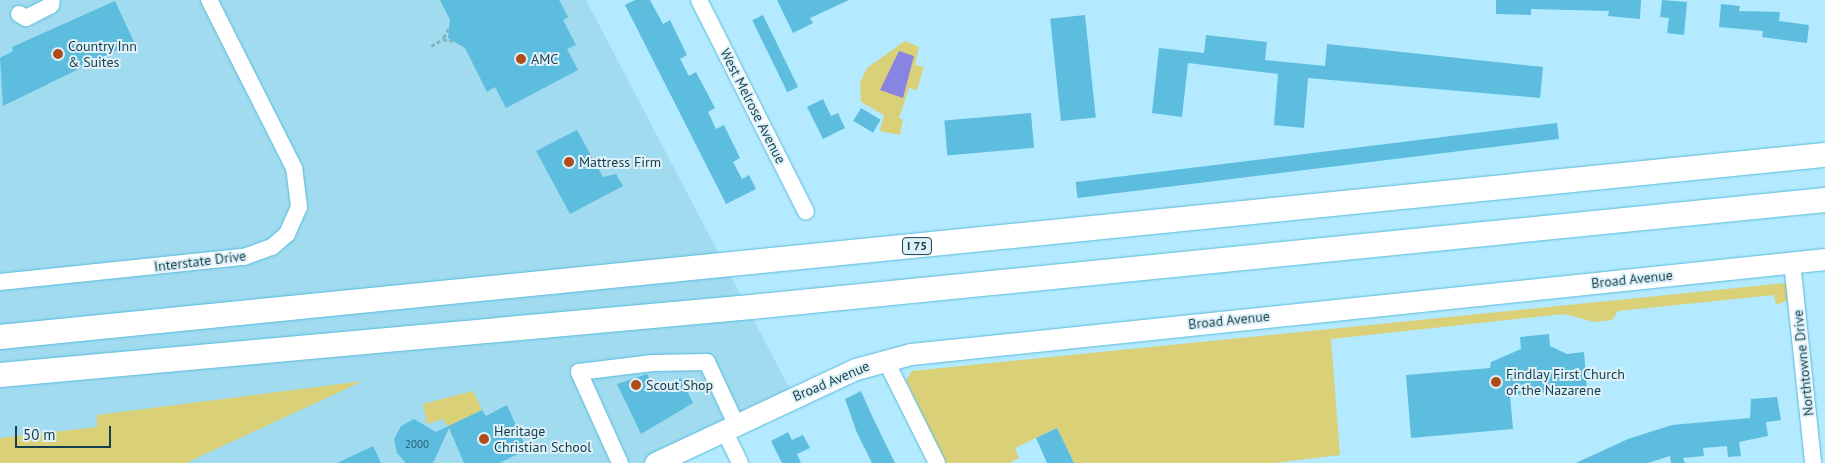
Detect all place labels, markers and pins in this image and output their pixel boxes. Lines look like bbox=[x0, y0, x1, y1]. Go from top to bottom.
place label: Country Inn & Suites bbox=[68, 38, 137, 70]
marker: Country Inn & Suites bbox=[52, 48, 64, 60]
place label: AMC bbox=[531, 51, 558, 67]
marker: AMC bbox=[515, 53, 527, 65]
place label: Mattress Firm bbox=[579, 154, 661, 170]
marker: Mattress Firm bbox=[563, 156, 575, 168]
place label: Findlay First Church of the Nazarene bbox=[1506, 366, 1626, 398]
marker: Findlay First Church of the Nazarene bbox=[1490, 376, 1502, 388]
place label: Scout Shop bbox=[646, 377, 713, 393]
marker: Scout Shop bbox=[630, 379, 642, 391]
place label: Heritage Christian School bbox=[494, 423, 591, 456]
marker: Heritage Christian School bbox=[478, 433, 490, 445]

